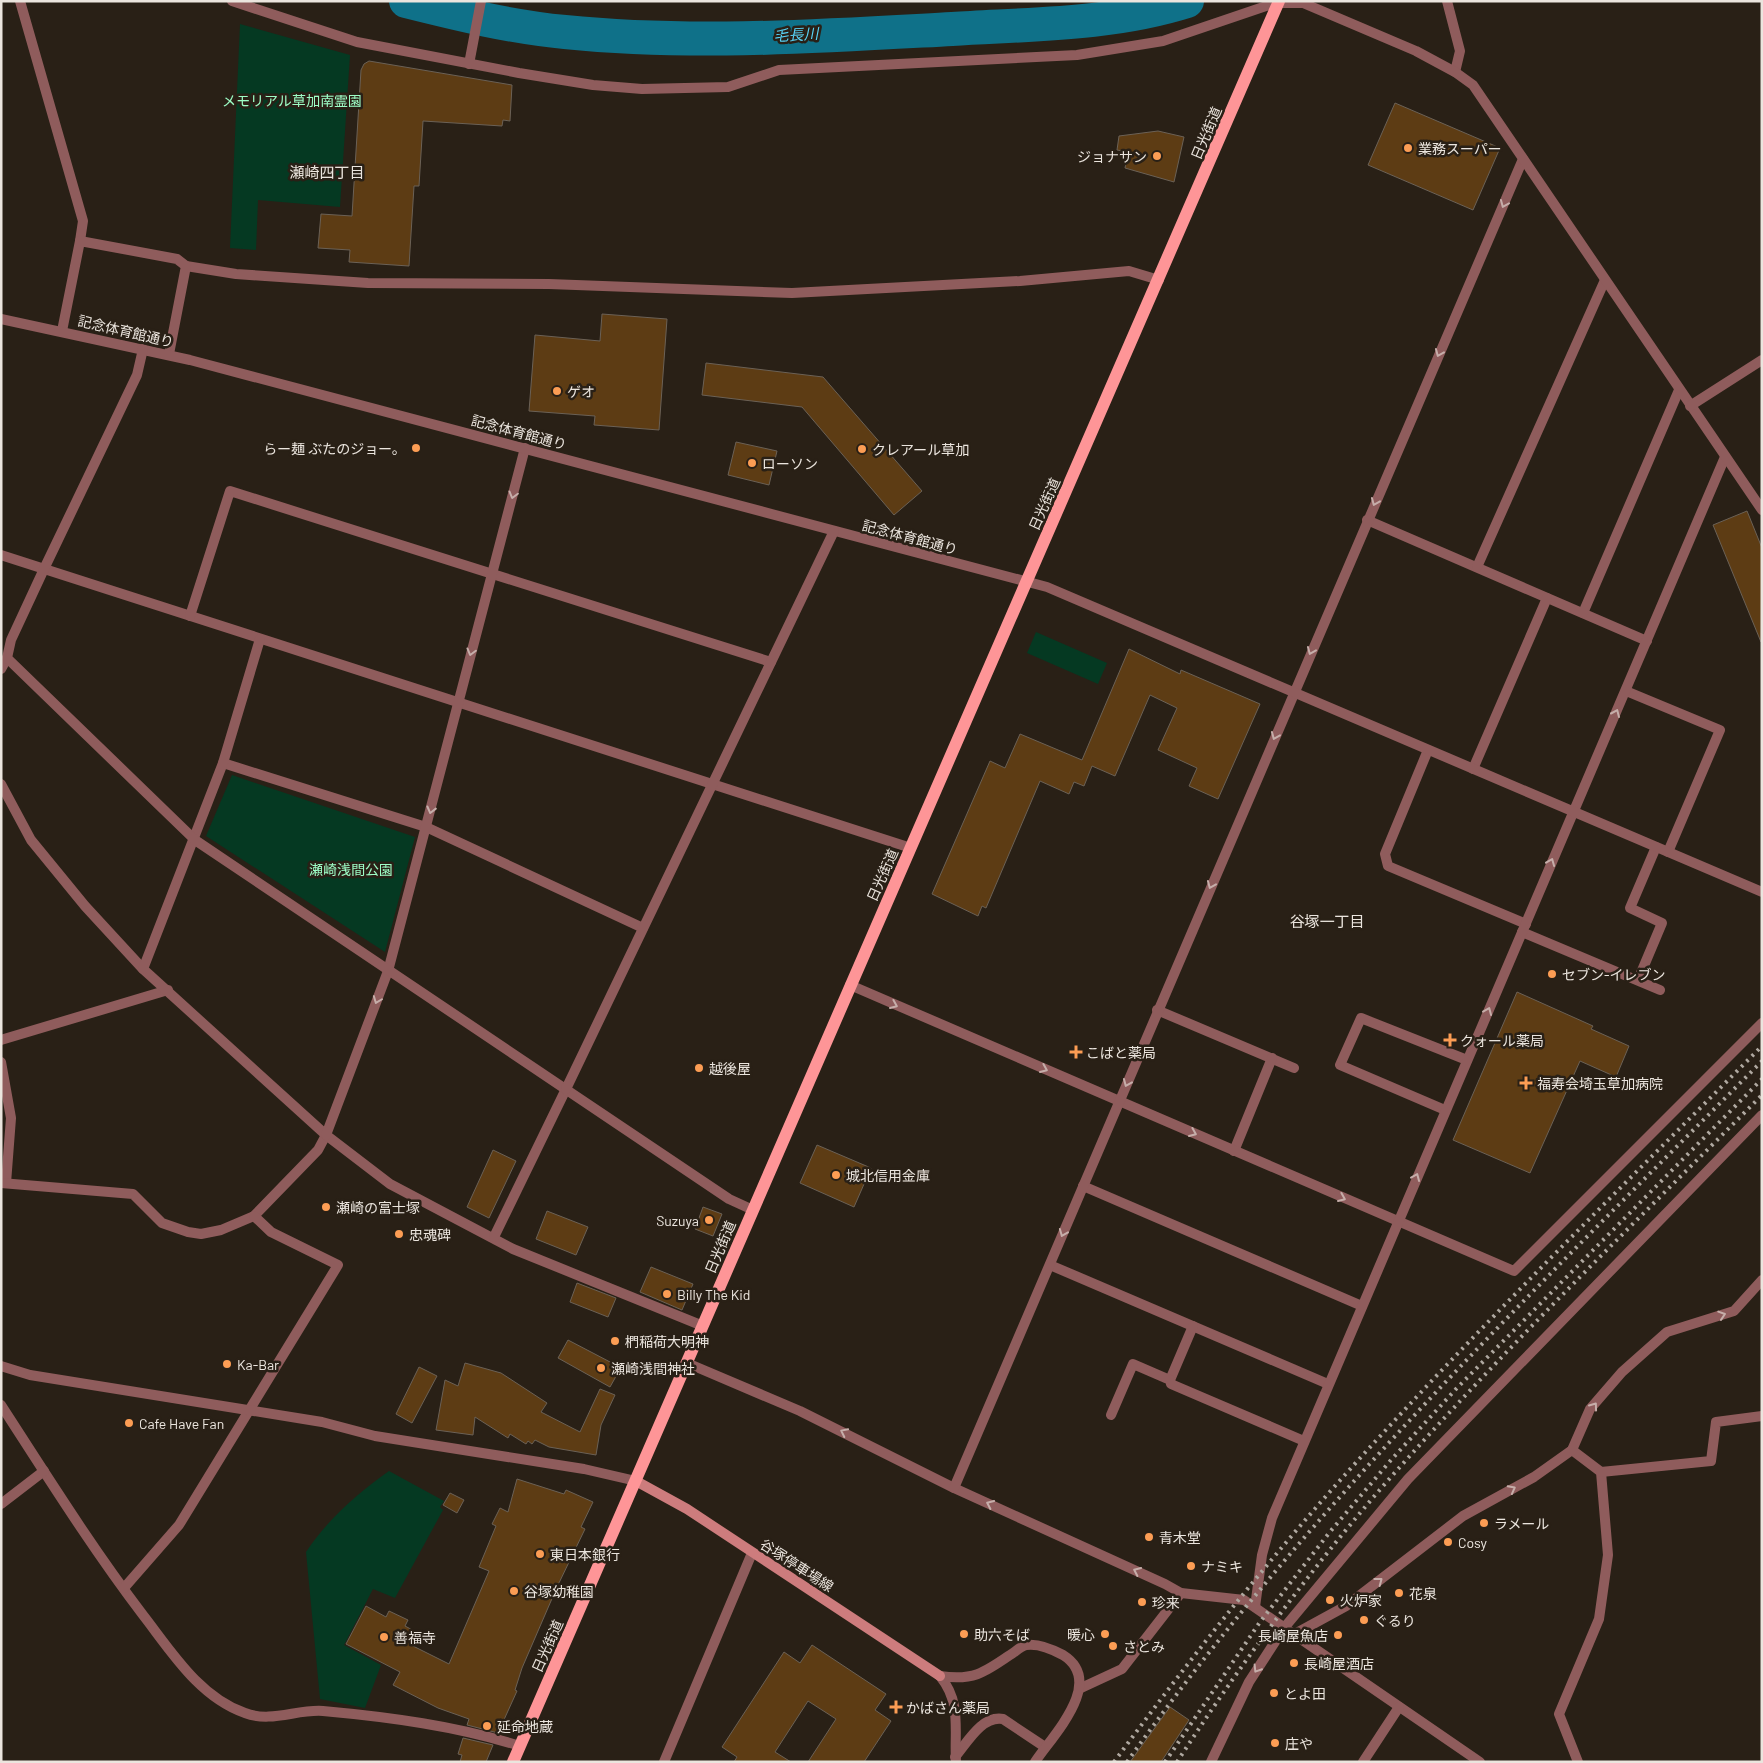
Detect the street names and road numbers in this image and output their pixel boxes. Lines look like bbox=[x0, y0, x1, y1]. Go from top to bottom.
street label: 日光街道 bbox=[1187, 104, 1225, 162]
street label: 記念体育館通り bbox=[76, 312, 176, 350]
street label: 記念体育館通り bbox=[469, 411, 569, 453]
street label: 日光街道 bbox=[1025, 475, 1063, 533]
street label: 記念体育館通り bbox=[860, 516, 960, 558]
street label: 日光街道 bbox=[863, 846, 901, 904]
street label: 日光街道 bbox=[701, 1218, 739, 1276]
street label: 谷塚停車場線 bbox=[757, 1535, 837, 1595]
street label: 日光街道 bbox=[528, 1617, 566, 1675]

